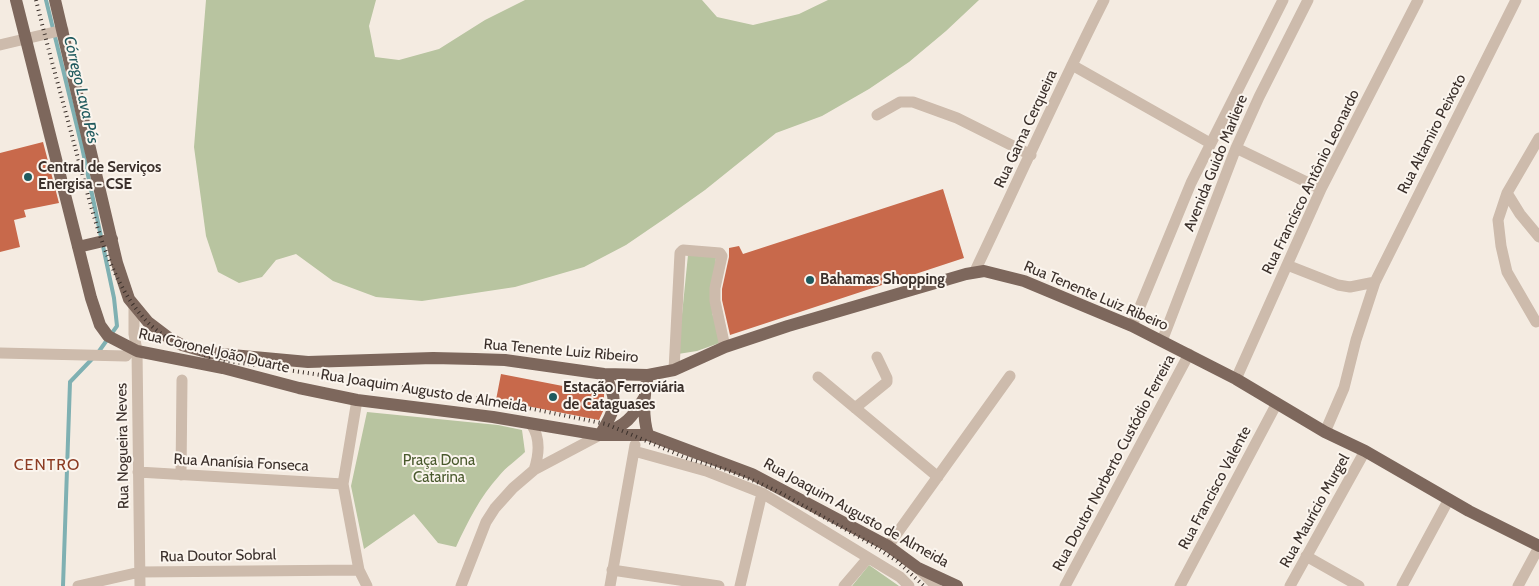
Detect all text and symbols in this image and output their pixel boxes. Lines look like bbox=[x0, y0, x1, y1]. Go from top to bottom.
water label: Córrego Lava Pés bbox=[59, 34, 103, 146]
street label: Rua Gama Cerqueira bbox=[991, 67, 1061, 191]
street label: Rua Altamiro Peixoto bbox=[1394, 71, 1470, 197]
street label: Rua Francisco Antônio Leonardo bbox=[1258, 87, 1364, 277]
street label: Avenida Guido Marliere bbox=[1180, 92, 1252, 234]
place label: Central de Serviços Energisa - CSE bbox=[38, 159, 161, 194]
marker: Central de Serviços Energisa - CSE bbox=[22, 171, 34, 183]
street label: Rua Tenente Luiz Ribeiro bbox=[1021, 257, 1171, 335]
place label: Bahamas Shopping bbox=[820, 271, 945, 289]
marker: Bahamas Shopping bbox=[804, 274, 816, 286]
street label: Rua Coronel João Duarte bbox=[137, 325, 291, 377]
street label: Rua Tenente Luiz Ribeiro bbox=[483, 335, 639, 367]
street label: Rua Doutor Norberto Custódio Ferreira bbox=[1049, 352, 1179, 574]
street label: Rua Joaquim Augusto de Almeida bbox=[319, 366, 529, 416]
place label: Estação Ferroviária de Cataguases bbox=[563, 379, 684, 414]
street label: Rua Nogueira Neves bbox=[113, 383, 133, 509]
marker: Estação Ferroviária de Cataguases bbox=[547, 391, 559, 403]
street label: Rua Francisco Valente bbox=[1175, 423, 1255, 553]
street label: Rua Ananísia Fonseca bbox=[173, 450, 309, 476]
street label: Rua Maurício Murgel bbox=[1276, 451, 1354, 571]
park label: Praça Dona Catarina bbox=[403, 452, 475, 487]
street label: Rua Joaquim Augusto de Almeida bbox=[760, 454, 952, 572]
district label: CENTRO bbox=[13, 455, 81, 475]
street label: Rua Doutor Sobral bbox=[160, 546, 276, 566]

